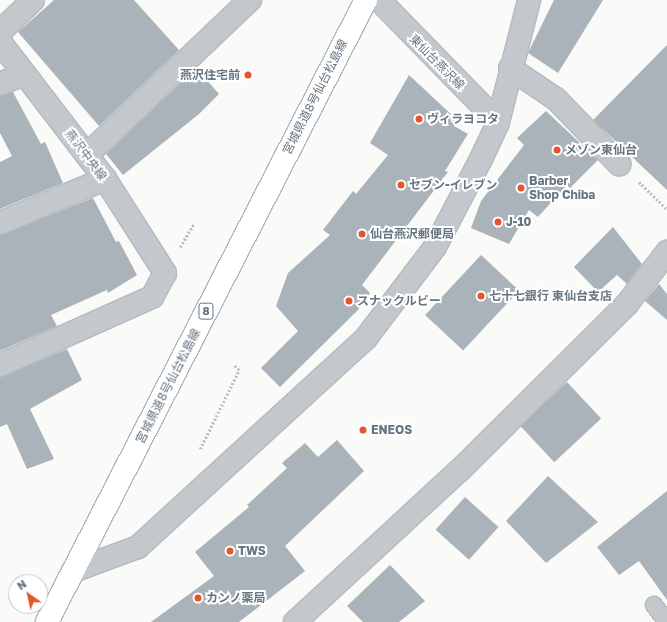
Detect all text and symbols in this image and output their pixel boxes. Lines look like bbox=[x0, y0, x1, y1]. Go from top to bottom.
street label: 東仙台燕沢線 bbox=[406, 31, 468, 93]
street label: 宮城県道8号仙台松島線 bbox=[280, 37, 350, 157]
place label: 燕沢住宅前 bbox=[180, 68, 240, 82]
marker: 燕沢住宅前 bbox=[243, 70, 253, 80]
place label: ヴィラヨコタ bbox=[427, 112, 499, 126]
marker: ヴィラヨコタ bbox=[414, 114, 424, 124]
street label: 燕沢中央線 bbox=[62, 127, 110, 183]
place label: メゾン東仙台 bbox=[565, 143, 637, 157]
marker: メゾン東仙台 bbox=[552, 145, 562, 155]
place label: Barber Shop Chiba bbox=[529, 174, 595, 202]
place label: セブン-イレブン bbox=[409, 178, 498, 192]
marker: セブン-イレブン bbox=[396, 180, 406, 190]
marker: Barber Shop Chiba bbox=[516, 183, 526, 193]
place label: J-10 bbox=[506, 215, 531, 229]
marker: J-10 bbox=[493, 217, 503, 227]
place label: 仙台燕沢郵便局 bbox=[370, 227, 454, 241]
marker: 仙台燕沢郵便局 bbox=[357, 229, 367, 239]
place label: 七十七銀行 東仙台支店 bbox=[489, 289, 612, 303]
marker: 七十七銀行 東仙台支店 bbox=[476, 291, 486, 301]
place label: スナックルビー bbox=[357, 294, 441, 308]
marker: スナックルビー bbox=[344, 296, 354, 306]
road number: 8 bbox=[198, 302, 214, 320]
street label: 宮城県道8号仙台松島線 bbox=[133, 326, 203, 446]
place label: ENEOS bbox=[371, 423, 412, 437]
marker: ENEOS bbox=[358, 425, 368, 435]
place label: TWS bbox=[238, 544, 266, 558]
marker: TWS bbox=[225, 546, 235, 556]
north arrow bbox=[8, 574, 48, 614]
text: N bbox=[14, 577, 29, 592]
place label: カンノ薬局 bbox=[206, 591, 266, 605]
marker: カンノ薬局 bbox=[193, 593, 203, 603]

